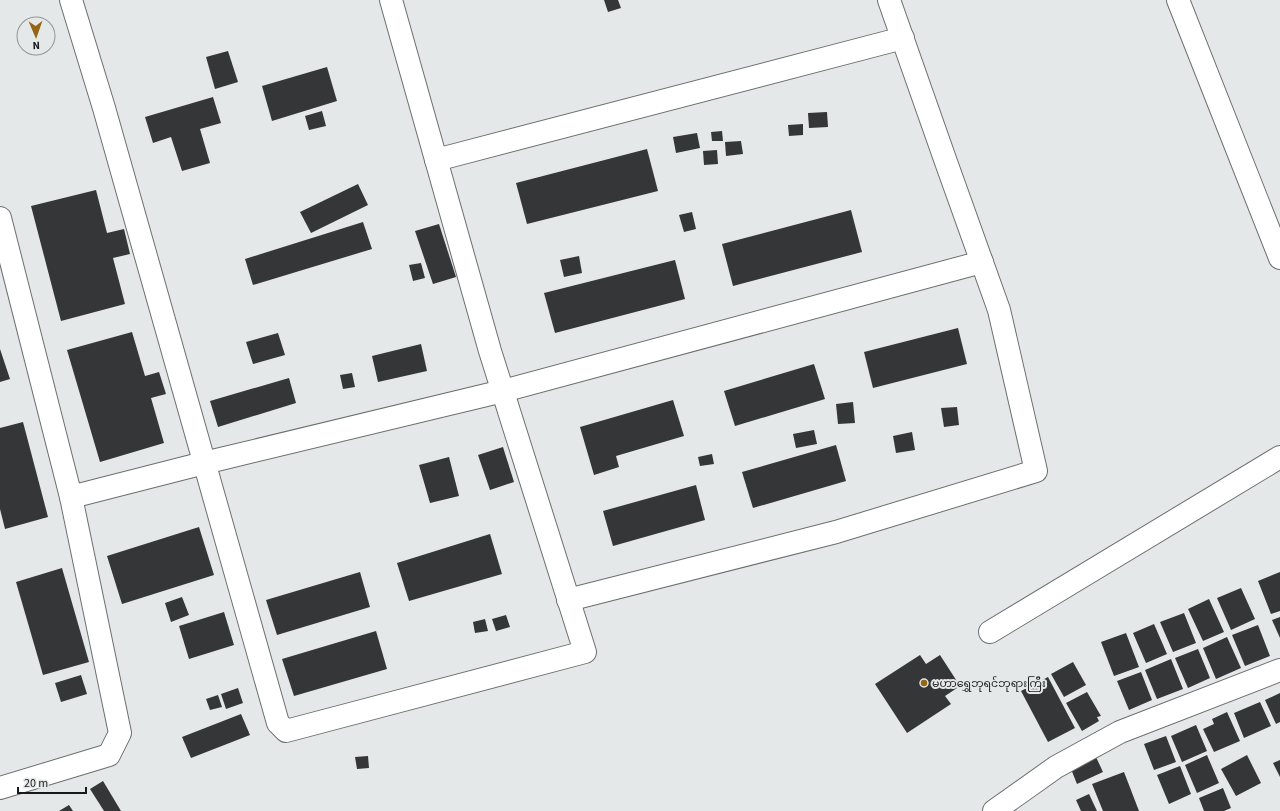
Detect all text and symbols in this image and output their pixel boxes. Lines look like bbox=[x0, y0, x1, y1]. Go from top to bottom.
north arrow bbox=[16, 16, 56, 56]
text: N bbox=[32, 38, 40, 53]
place label: မဟာရွှေဘုရင်ဘုရားကြီး bbox=[932, 676, 1046, 692]
marker: မဟာရွှေဘုရင်ဘုရားကြီး bbox=[919, 678, 929, 688]
scale bar bbox=[18, 769, 86, 795]
text: 20 m bbox=[24, 775, 48, 792]

